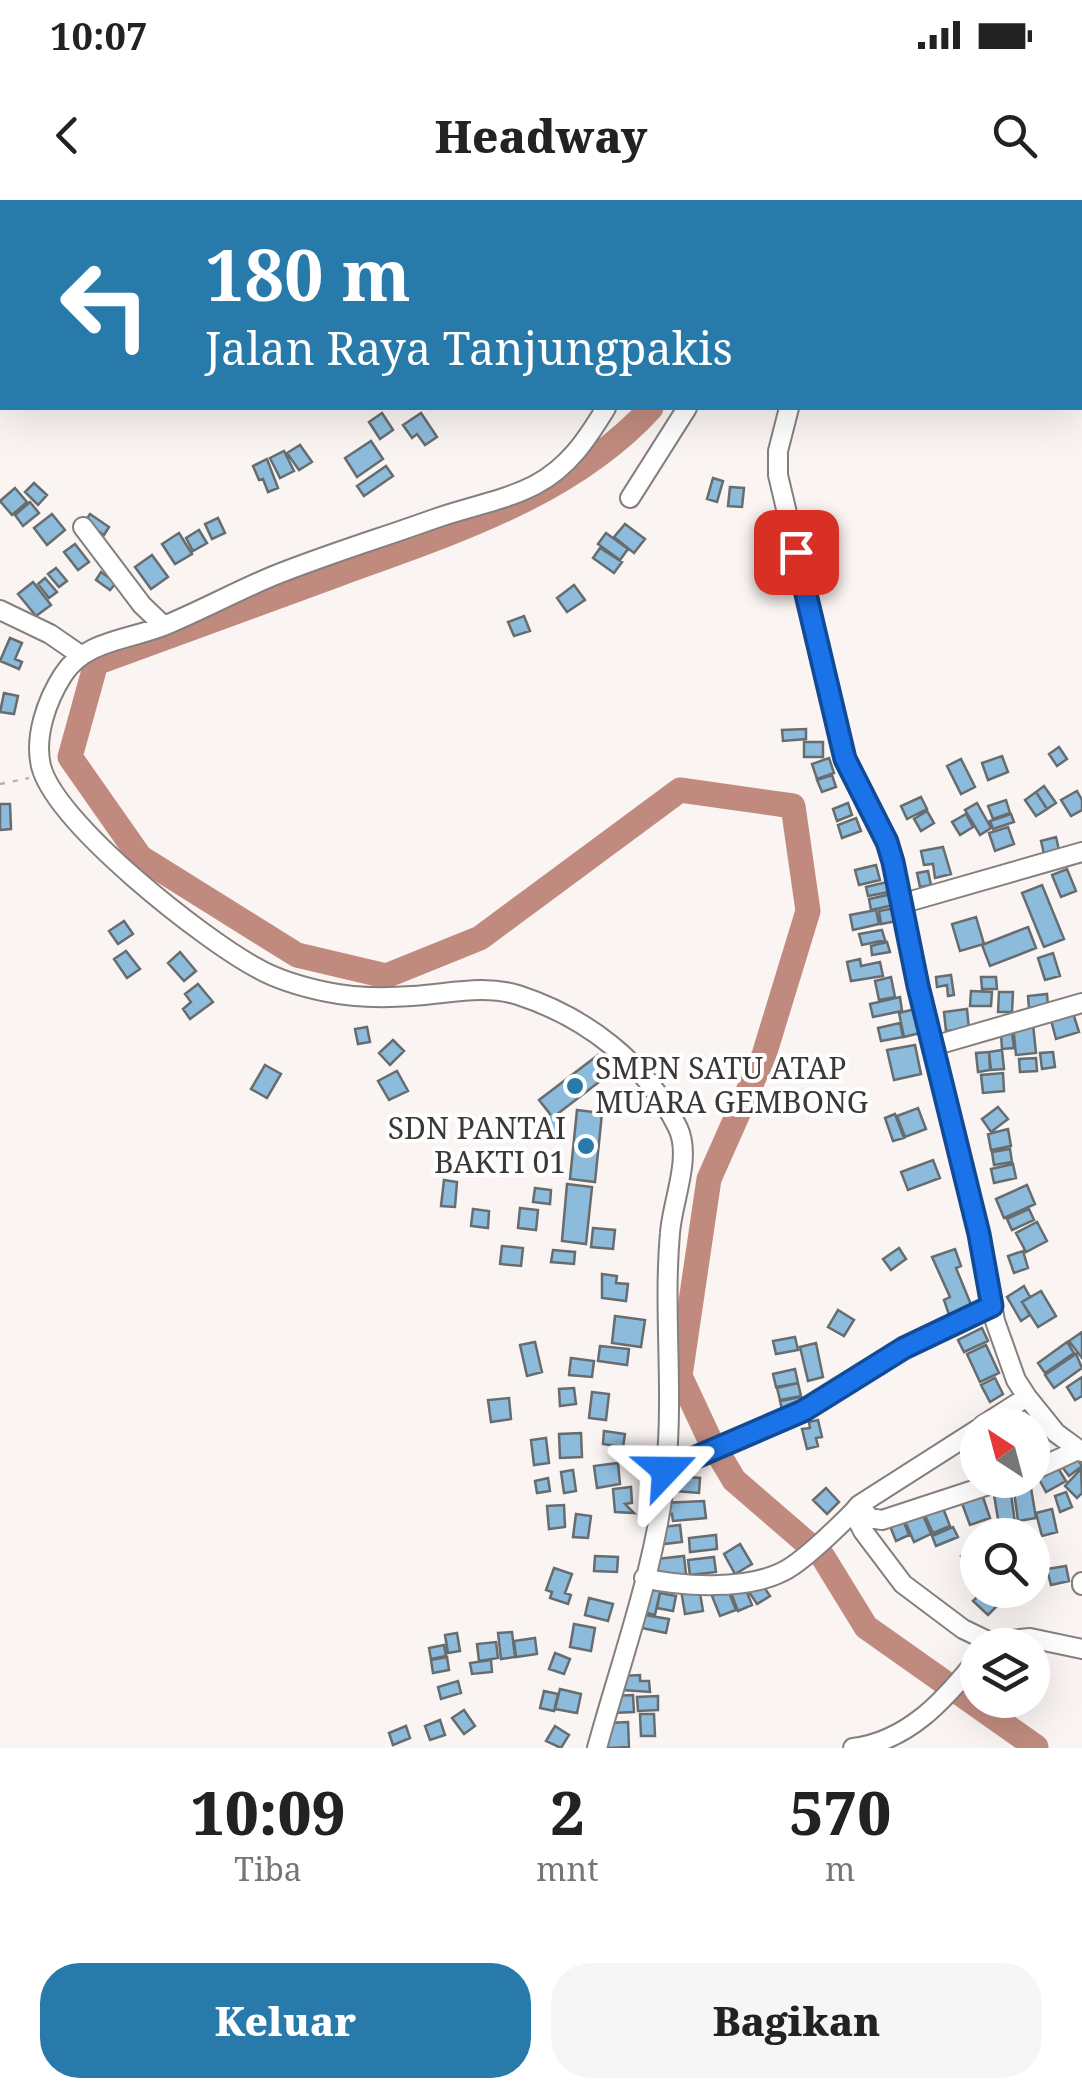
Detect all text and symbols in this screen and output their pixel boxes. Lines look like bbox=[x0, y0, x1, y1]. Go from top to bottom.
text: 10:07 bbox=[50, 9, 147, 61]
text: Headway bbox=[435, 105, 647, 166]
icon: back bbox=[40, 108, 95, 163]
icon: search bbox=[987, 108, 1042, 163]
text: 180 m bbox=[205, 226, 411, 322]
icon: left bbox=[40, 240, 170, 370]
text: Jalan Raya Tanjungpakis bbox=[205, 317, 733, 378]
pin bbox=[754, 510, 839, 595]
icon: arrive bbox=[769, 525, 824, 580]
place label: SMPN SATU ATAP MUARA GEMBONG bbox=[595, 1047, 868, 1122]
marker: SMPN SATU ATAP MUARA GEMBONG bbox=[564, 1075, 586, 1097]
place label: SDN PANTAI BAKTI 01 bbox=[388, 1107, 566, 1182]
marker: SDN PANTAI BAKTI 01 bbox=[575, 1135, 597, 1157]
north arrow bbox=[960, 1408, 1050, 1498]
map controls bbox=[960, 1408, 1050, 1718]
position arrow bbox=[614, 1418, 718, 1522]
button: search bbox=[960, 1518, 1050, 1608]
button: layers bbox=[960, 1628, 1050, 1718]
text: 10:09 bbox=[191, 1771, 346, 1853]
text: 2 bbox=[550, 1771, 584, 1853]
text: 570 bbox=[789, 1771, 891, 1853]
text: Tiba bbox=[234, 1847, 302, 1890]
text: mnt bbox=[536, 1847, 598, 1890]
text: m bbox=[825, 1847, 855, 1890]
button: Keluar bbox=[40, 1963, 531, 2078]
button: Bagikan bbox=[551, 1963, 1042, 2078]

